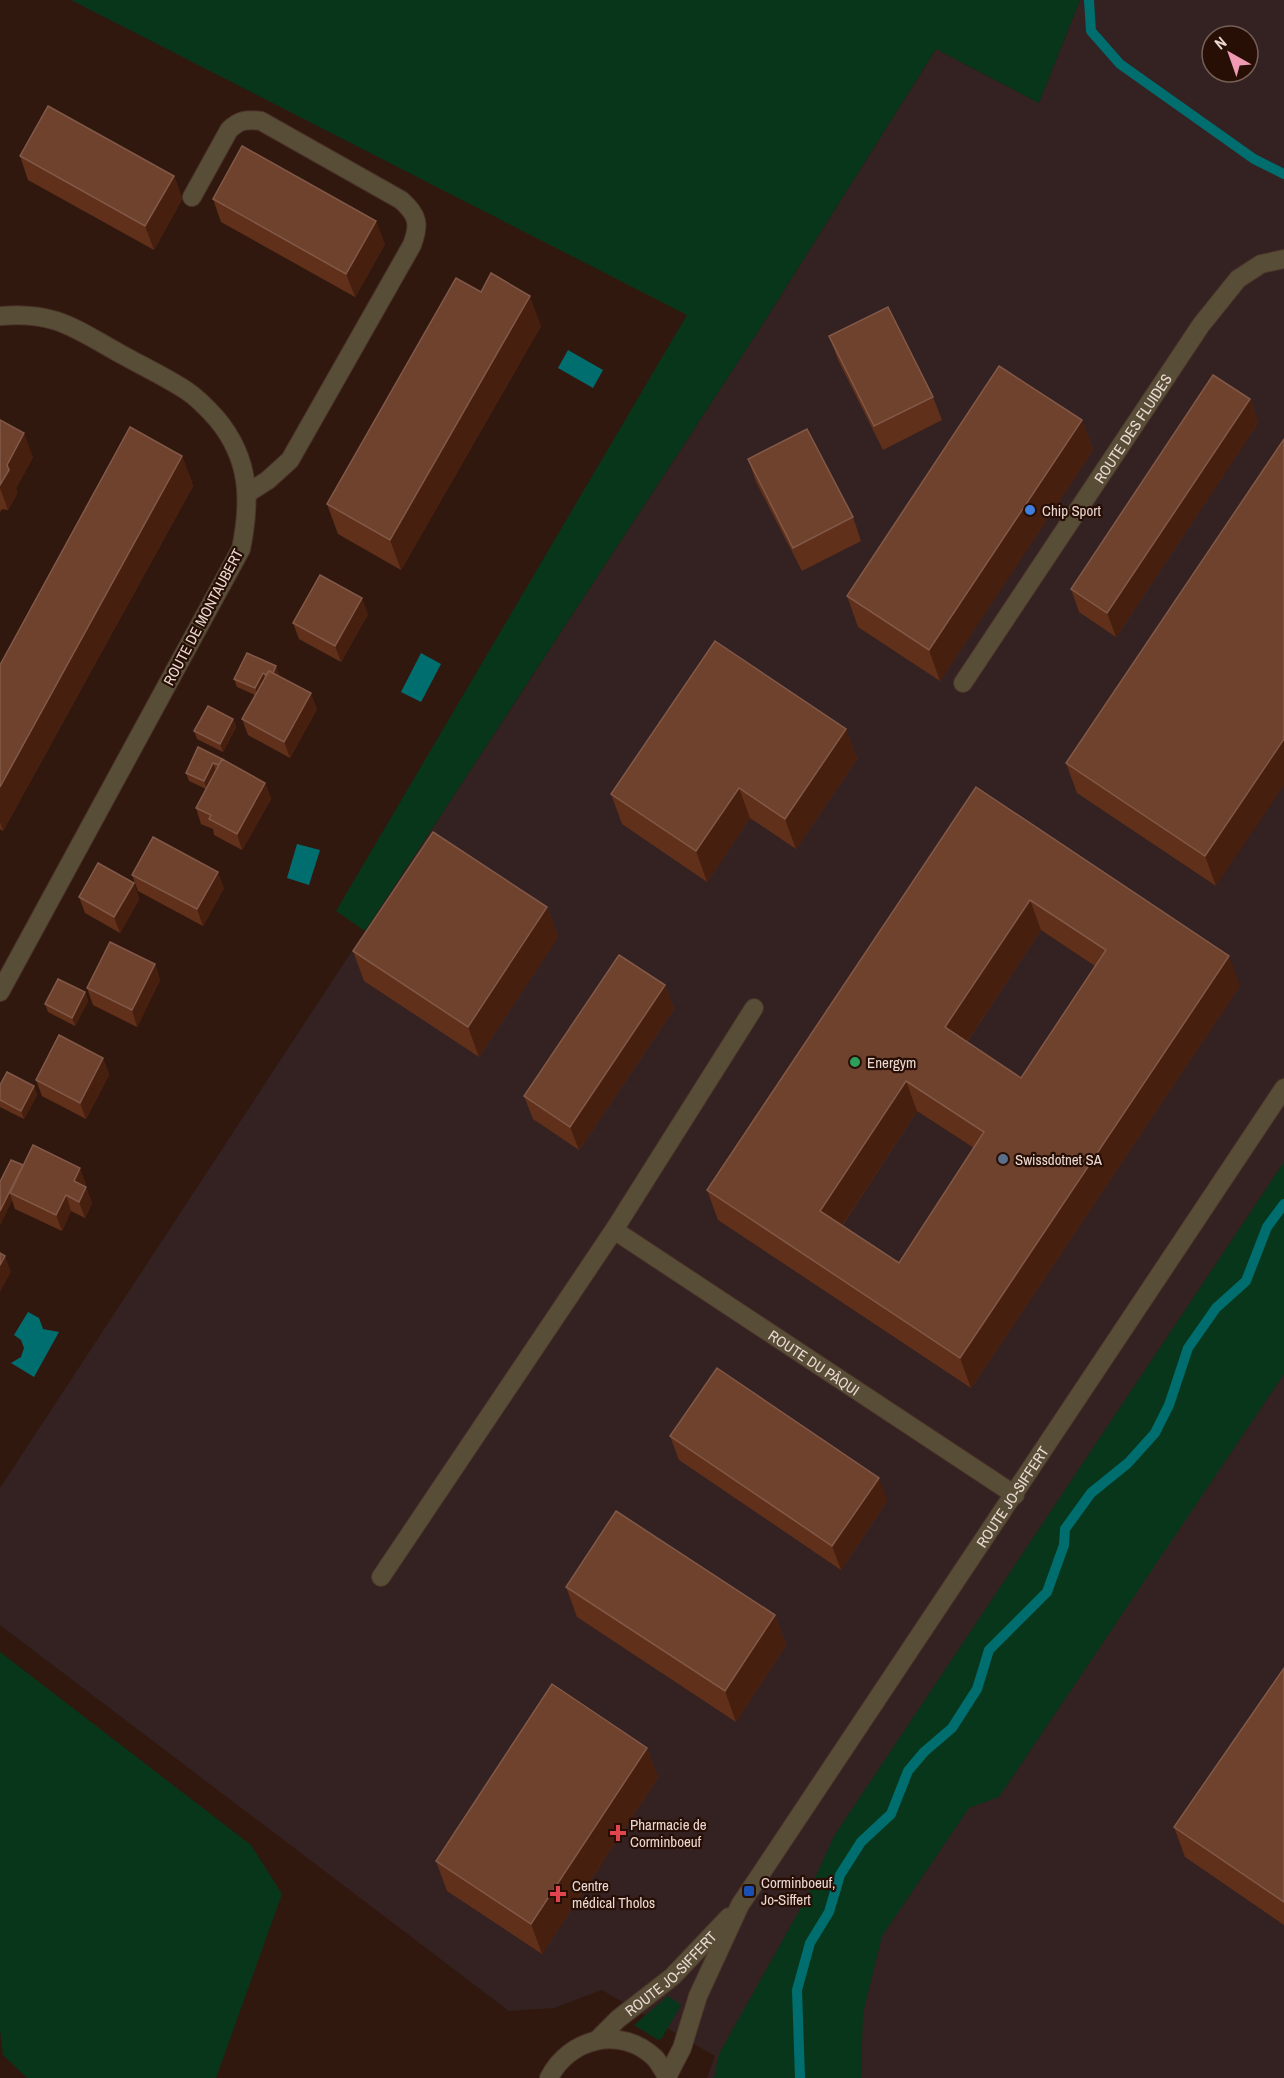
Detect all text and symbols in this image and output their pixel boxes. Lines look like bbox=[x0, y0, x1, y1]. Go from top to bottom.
north arrow bbox=[1200, 24, 1260, 84]
text: N bbox=[1210, 31, 1231, 54]
street label: ROUTE DES FLUIDES bbox=[1088, 369, 1176, 487]
place label: Chip Sport bbox=[1042, 500, 1101, 521]
marker: Chip Sport bbox=[1023, 503, 1037, 517]
street label: ROUTE DE MONTAUBERT bbox=[158, 545, 248, 689]
place label: Energym bbox=[867, 1052, 916, 1073]
marker: Energym bbox=[848, 1055, 862, 1069]
place label: Swissdotnet SA bbox=[1015, 1149, 1103, 1170]
marker: Swissdotnet SA bbox=[996, 1152, 1010, 1166]
street label: ROUTE DU PÂQUI bbox=[765, 1325, 864, 1400]
street label: ROUTE JO-SIFFERT bbox=[971, 1441, 1054, 1551]
place label: Pharmacie de Corminboeuf bbox=[630, 1814, 707, 1852]
marker: Pharmacie de Corminboeuf bbox=[611, 1826, 625, 1840]
place label: Corminboeuf, Jo-Siffert bbox=[761, 1872, 836, 1910]
place label: Centre médical Tholos bbox=[572, 1875, 655, 1913]
marker: Corminboeuf, Jo-Siffert bbox=[742, 1884, 756, 1898]
marker: Centre médical Tholos bbox=[549, 1885, 567, 1903]
street label: ROUTE JO-SIFFERT bbox=[620, 1926, 721, 2021]

